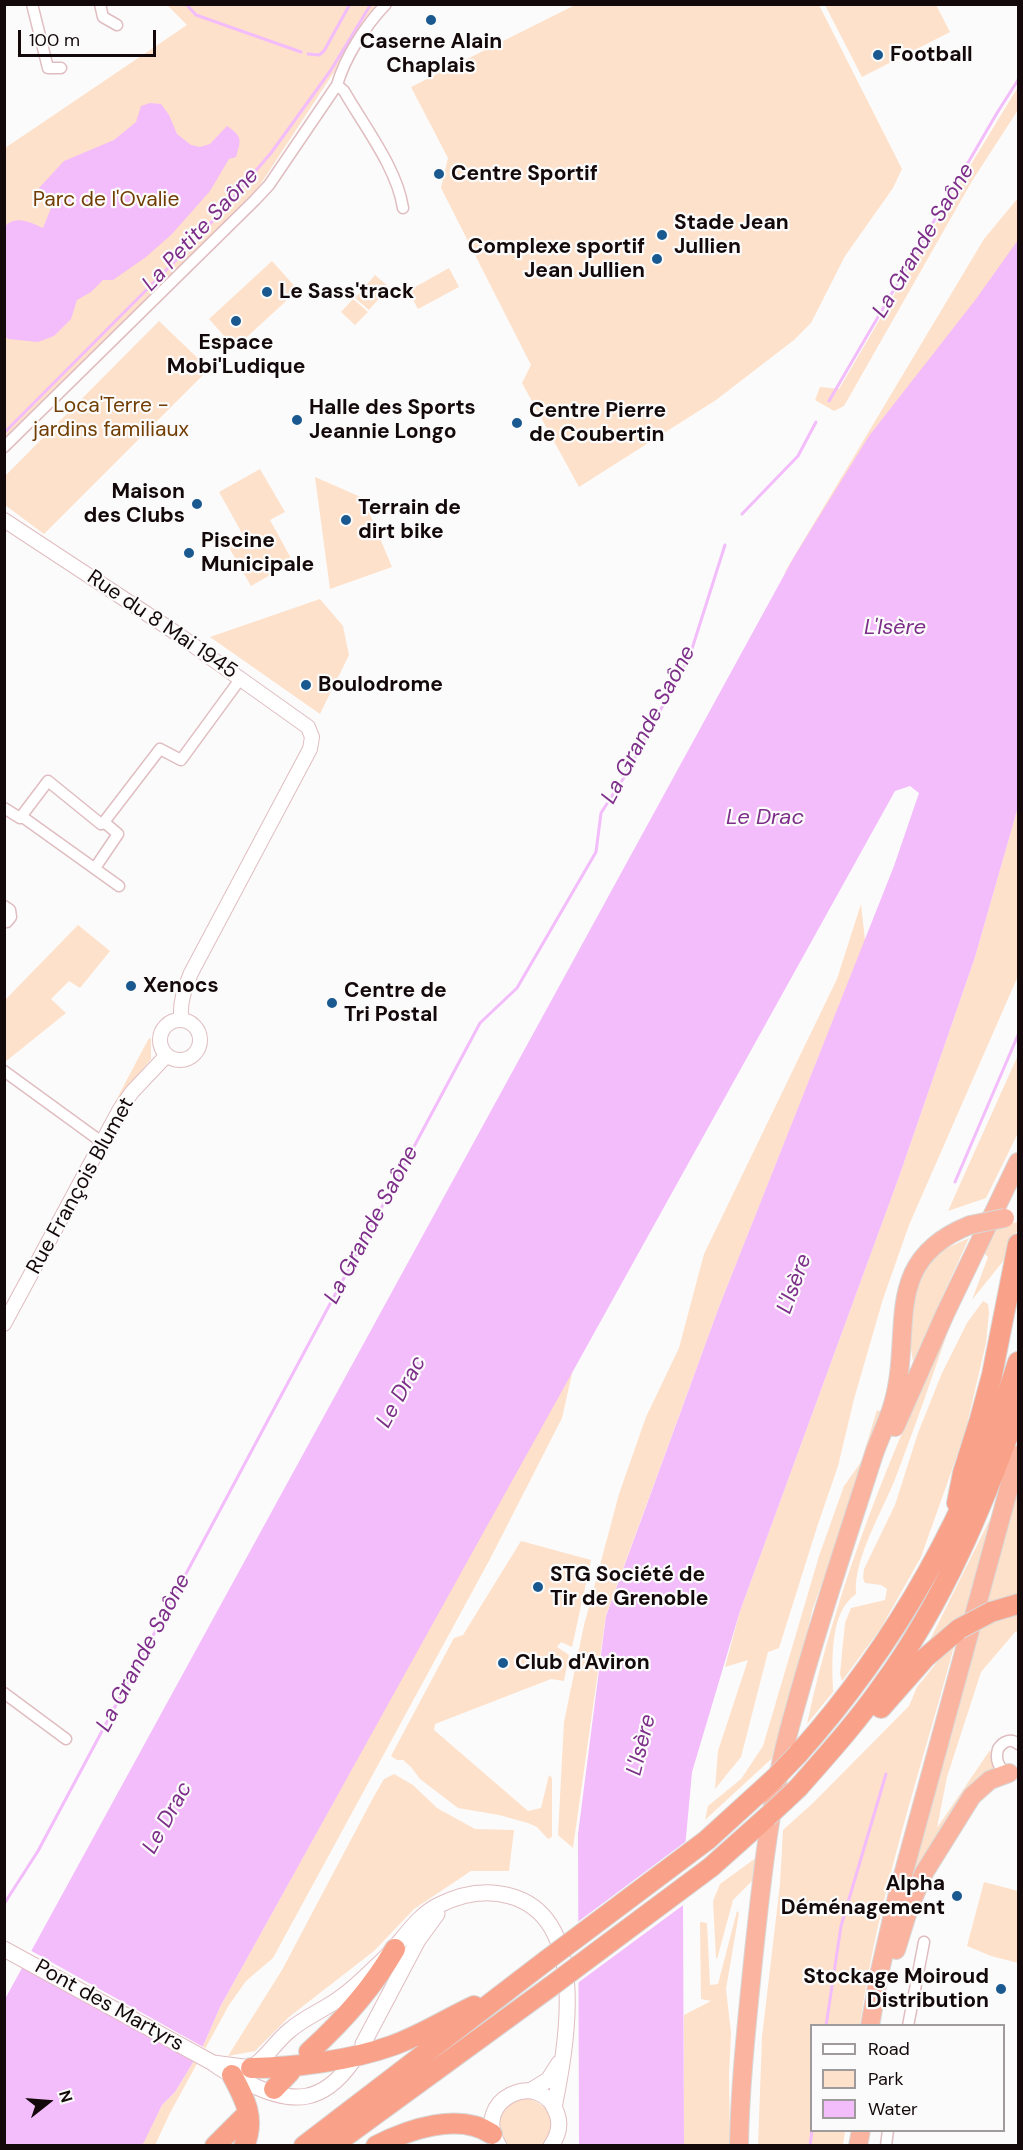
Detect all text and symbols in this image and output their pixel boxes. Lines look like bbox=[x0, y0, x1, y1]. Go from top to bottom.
marker: Caserne Alain Chaplais bbox=[424, 13, 438, 27]
scale bar bbox=[21, 18, 159, 56]
text: 100 m bbox=[29, 28, 80, 52]
place label: Caserne Alain Chaplais bbox=[360, 29, 502, 79]
place label: Football bbox=[890, 42, 973, 68]
marker: Football bbox=[871, 48, 885, 62]
water label: La Grande Saône bbox=[868, 159, 980, 323]
place label: Centre Sportif bbox=[451, 161, 598, 187]
water label: La Petite Saône bbox=[137, 163, 265, 297]
marker: Centre Sportif bbox=[432, 167, 446, 181]
park label: Parc de l'Ovalie bbox=[33, 187, 179, 213]
place label: Stade Jean Jullien bbox=[674, 210, 789, 260]
marker: Stade Jean Jullien bbox=[655, 228, 669, 242]
place label: Complexe sportif Jean Jullien bbox=[468, 234, 645, 284]
marker: Complexe sportif Jean Jullien bbox=[650, 252, 664, 266]
place label: Le Sass'track bbox=[279, 279, 414, 305]
marker: Le Sass'track bbox=[260, 285, 274, 299]
marker: Espace Mobi'Ludique bbox=[229, 314, 243, 328]
place label: Espace Mobi'Ludique bbox=[167, 330, 305, 380]
park label: Loca'Terre - jardins familiaux bbox=[33, 393, 189, 443]
place label: Halle des Sports Jeannie Longo bbox=[309, 395, 476, 445]
place label: Centre Pierre de Coubertin bbox=[529, 398, 666, 448]
marker: Halle des Sports Jeannie Longo bbox=[290, 413, 304, 427]
marker: Centre Pierre de Coubertin bbox=[510, 416, 524, 430]
place label: Maison des Clubs bbox=[84, 479, 185, 529]
place label: Terrain de dirt bike bbox=[358, 495, 461, 545]
marker: Maison des Clubs bbox=[190, 497, 204, 511]
marker: Terrain de dirt bike bbox=[339, 513, 353, 527]
place label: Piscine Municipale bbox=[201, 528, 314, 578]
marker: Piscine Municipale bbox=[182, 546, 196, 560]
street label: Rue du 8 Mai 1945 bbox=[82, 565, 242, 685]
water label: L'Isère bbox=[864, 615, 926, 641]
water label: La Grande Saône bbox=[596, 641, 702, 809]
place label: Boulodrome bbox=[318, 672, 443, 698]
marker: Boulodrome bbox=[299, 678, 313, 692]
water label: Le Drac bbox=[726, 805, 804, 831]
place label: Xenocs bbox=[143, 973, 219, 999]
place label: Centre de Tri Postal bbox=[344, 978, 447, 1028]
marker: Xenocs bbox=[124, 979, 138, 993]
marker: Centre de Tri Postal bbox=[325, 996, 339, 1010]
street label: Rue François Blumet bbox=[22, 1093, 140, 1279]
water label: La Grande Saône bbox=[319, 1141, 425, 1309]
water label: L'Isère bbox=[772, 1250, 818, 1318]
water label: Le Drac bbox=[372, 1351, 432, 1433]
place label: STG Société de Tir de Grenoble bbox=[550, 1562, 708, 1612]
water label: La Grande Saône bbox=[91, 1569, 197, 1737]
marker: STG Société de Tir de Grenoble bbox=[531, 1580, 545, 1594]
place label: Club d'Aviron bbox=[515, 1650, 650, 1676]
marker: Club d'Aviron bbox=[496, 1656, 510, 1670]
water label: L'Isère bbox=[622, 1712, 662, 1778]
water label: Le Drac bbox=[138, 1777, 198, 1859]
place label: Alpha Déménagement bbox=[781, 1871, 945, 1921]
marker: Alpha Déménagement bbox=[950, 1889, 964, 1903]
street label: Pont des Martyrs bbox=[30, 1955, 188, 2057]
place label: Stockage Moiroud Distribution bbox=[803, 1964, 989, 2014]
marker: Stockage Moiroud Distribution bbox=[994, 1982, 1008, 1996]
legend bbox=[810, 2024, 1005, 2132]
text: Road bbox=[868, 2037, 910, 2061]
text: Park bbox=[868, 2067, 904, 2091]
north arrow bbox=[18, 2072, 78, 2132]
text: N bbox=[54, 2088, 77, 2105]
text: Water bbox=[868, 2097, 918, 2121]

